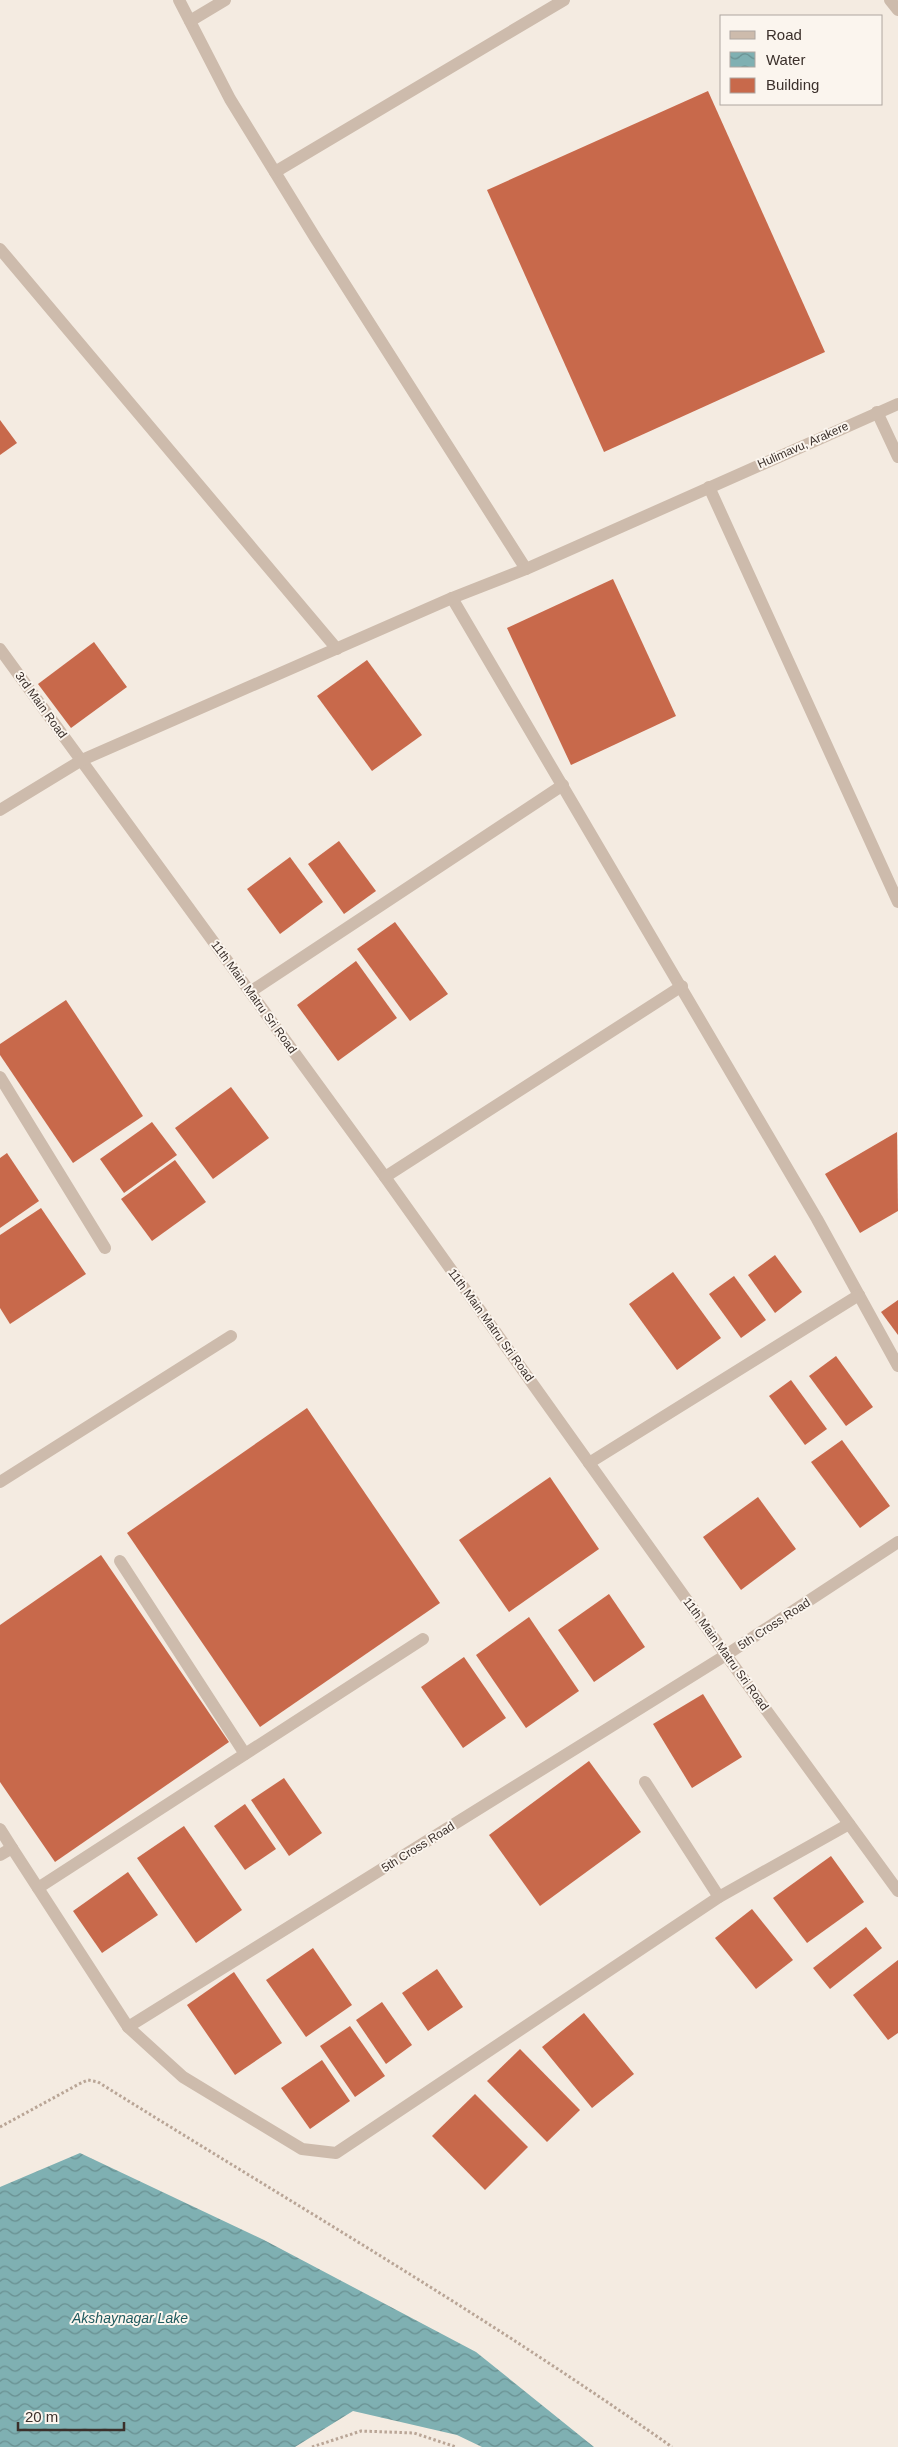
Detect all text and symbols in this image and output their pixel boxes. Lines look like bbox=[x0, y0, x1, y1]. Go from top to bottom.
legend bbox=[720, 15, 883, 105]
text: Road bbox=[766, 26, 802, 43]
text: Water bbox=[766, 51, 805, 68]
text: Building bbox=[766, 76, 819, 93]
street label: Hulimavu, Arakere bbox=[755, 419, 851, 471]
street label: 3rd Main Road bbox=[12, 669, 70, 741]
street label: 11th Main Matru Sri Road bbox=[208, 938, 300, 1056]
street label: 11th Main Matru Sri Road bbox=[445, 1266, 537, 1384]
street label: 11th Main Matru Sri Road bbox=[680, 1595, 772, 1713]
street label: 5th Cross Road bbox=[735, 1595, 813, 1653]
street label: 5th Cross Road bbox=[379, 1819, 457, 1875]
water label: Akshaynagar Lake bbox=[71, 2310, 188, 2326]
scale bar bbox=[18, 2400, 124, 2432]
text: 20 m bbox=[25, 2408, 58, 2425]

